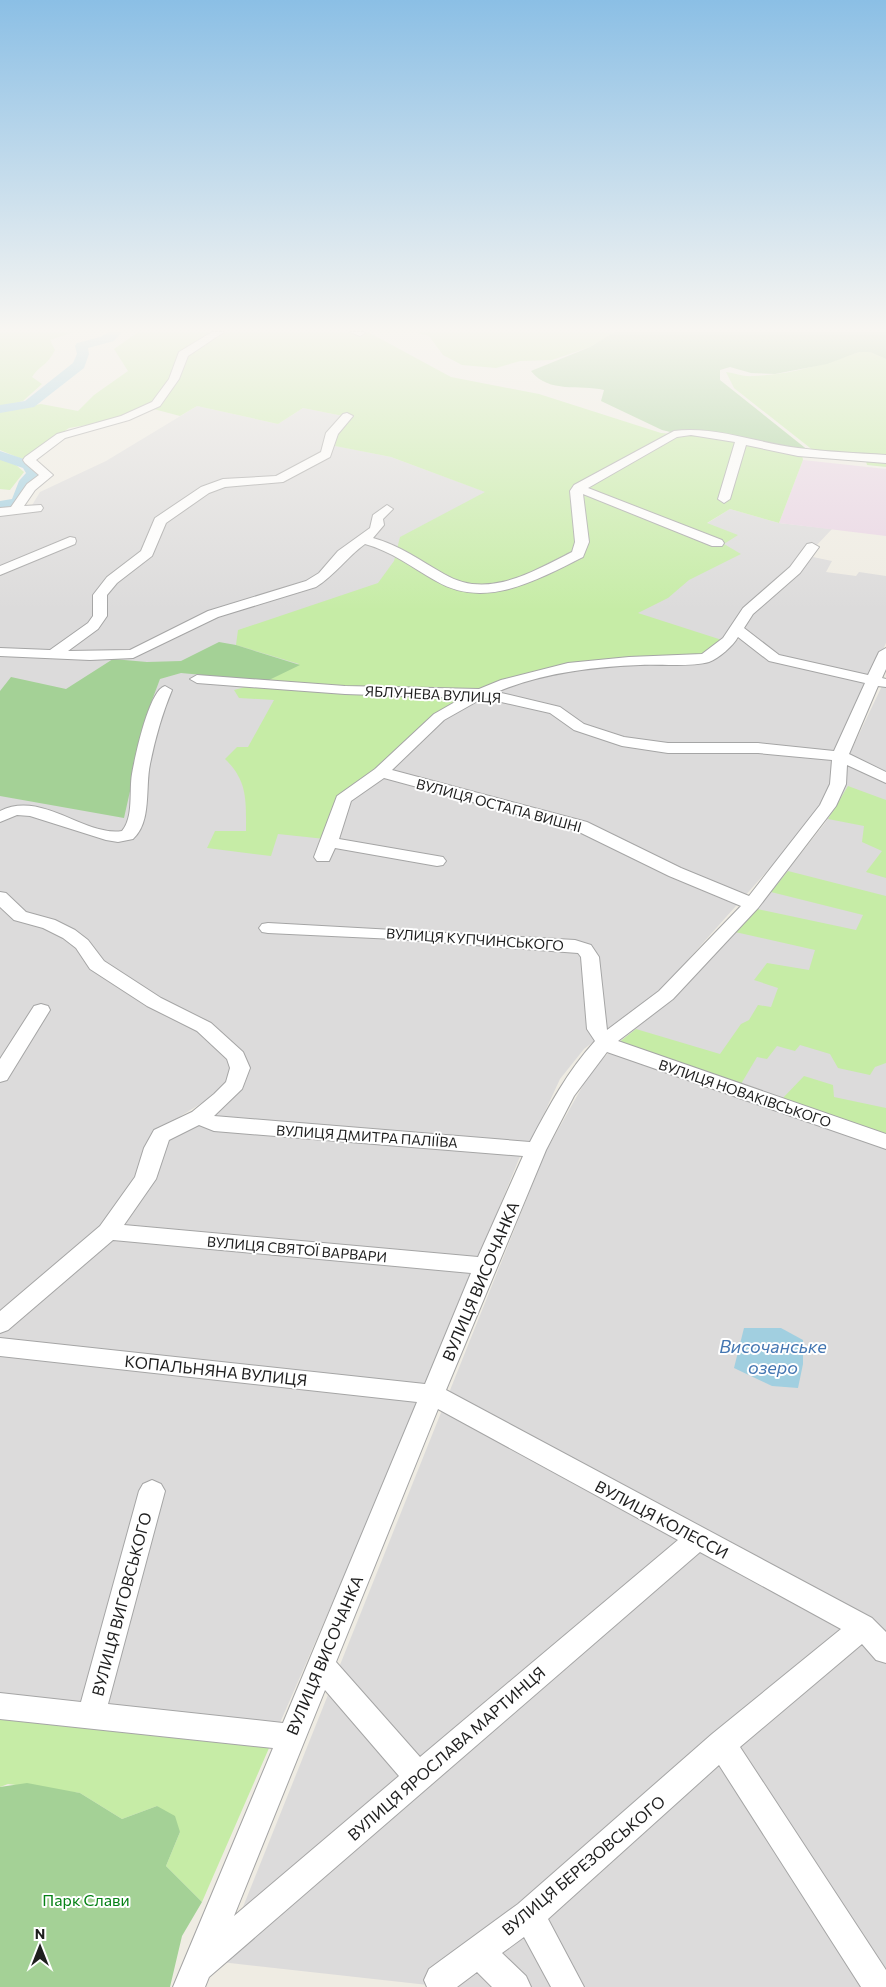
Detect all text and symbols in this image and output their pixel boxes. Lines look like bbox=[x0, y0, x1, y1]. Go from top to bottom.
street label: ЯБЛУНЕВА ВУЛИЦЯ bbox=[364, 682, 502, 706]
street label: ВУЛИЦЯ ОСТАПА ВИШНІ bbox=[414, 775, 584, 835]
street label: ВУЛИЦЯ КУПЧИНСЬКОГО bbox=[385, 924, 565, 954]
street label: ВУЛИЦЯ НОВАКІВСЬКОГО bbox=[656, 1055, 834, 1131]
street label: ВУЛИЦЯ ДМИТРА ПАЛІЇВА bbox=[276, 1121, 459, 1151]
street label: ВУЛИЦЯ ВИСОЧАНКА bbox=[438, 1198, 522, 1364]
street label: ВУЛИЦЯ СВЯТОЇ ВАРВАРИ bbox=[206, 1233, 388, 1265]
water label: Височанське озеро bbox=[719, 1335, 827, 1378]
street label: КОПАЛЬНЯНА ВУЛИЦЯ bbox=[124, 1351, 308, 1389]
street label: ВУЛИЦЯ КОЛЕССИ bbox=[592, 1476, 732, 1562]
street label: ВУЛИЦЯ ВИГОВСЬКОГО bbox=[87, 1510, 155, 1698]
street label: ВУЛИЦЯ ВИСОЧАНКА bbox=[282, 1572, 366, 1738]
street label: ВУЛИЦЯ ЯРОСЛАВА МАРТИНЦЯ bbox=[343, 1662, 549, 1844]
street label: ВУЛИЦЯ БЕРЕЗОВСЬКОГО bbox=[498, 1791, 668, 1939]
park label: Парк Слави bbox=[42, 1890, 130, 1909]
north arrow bbox=[15, 1922, 65, 1972]
text: N bbox=[35, 1925, 45, 1942]

